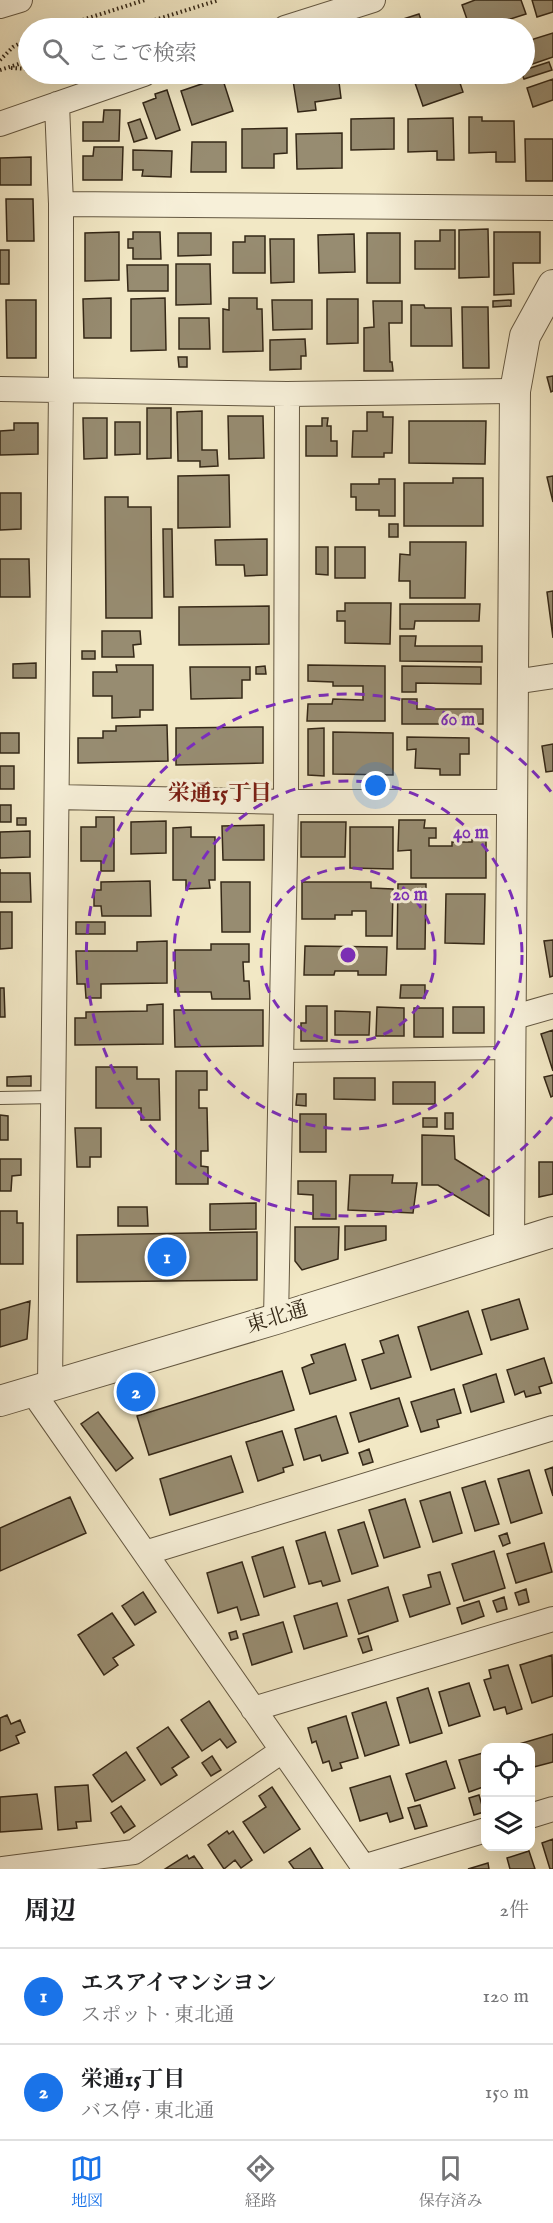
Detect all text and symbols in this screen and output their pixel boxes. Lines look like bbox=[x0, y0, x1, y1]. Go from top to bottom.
search box bbox=[18, 18, 535, 84]
icon: search bbox=[39, 35, 72, 68]
text: ここで検索 bbox=[87, 40, 197, 68]
text: 60 m bbox=[441, 709, 475, 732]
your location bbox=[361, 771, 390, 800]
district label: 栄通15丁目 bbox=[168, 780, 272, 808]
text: 40 m bbox=[453, 822, 489, 845]
text: 20 m bbox=[392, 884, 428, 907]
centre of rings bbox=[338, 945, 358, 965]
pin: 1 bbox=[148, 1234, 186, 1280]
street label: 東北通 bbox=[243, 1296, 311, 1340]
pin: 2 bbox=[116, 1370, 156, 1414]
map controls bbox=[481, 1743, 535, 1851]
button: locate bbox=[481, 1743, 535, 1797]
button: layers bbox=[481, 1797, 535, 1851]
text: 周辺 bbox=[24, 1895, 76, 1928]
text: 2件 bbox=[500, 1898, 529, 1923]
text: エスアイマンシヨン bbox=[81, 1970, 276, 1998]
text: 1 bbox=[40, 1984, 47, 2009]
text: 120 m bbox=[483, 1984, 529, 2009]
text: スポット · 東北通 bbox=[81, 2003, 234, 2028]
text: 栄通15丁目 bbox=[81, 2066, 185, 2094]
text: 2 bbox=[39, 2080, 48, 2105]
text: 150 m bbox=[485, 2080, 529, 2105]
text: バス停 · 東北通 bbox=[81, 2099, 214, 2124]
tab: 地図 bbox=[70, 2152, 103, 2212]
tab: 経路 bbox=[244, 2152, 277, 2212]
tab: 保存済み bbox=[418, 2152, 482, 2212]

